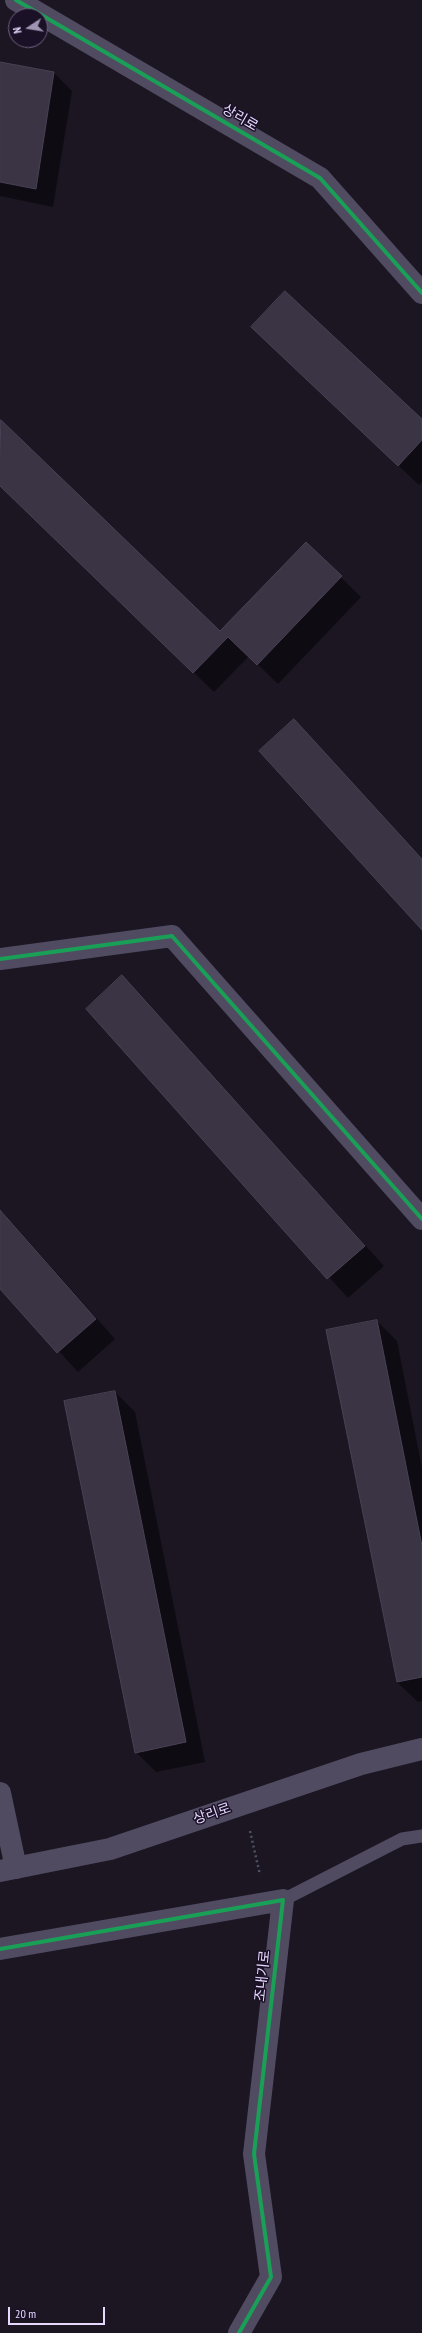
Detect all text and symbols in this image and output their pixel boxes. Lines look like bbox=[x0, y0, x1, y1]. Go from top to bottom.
north arrow bbox=[8, 8, 48, 48]
text: N bbox=[10, 26, 25, 35]
street label: 상리로 bbox=[219, 101, 261, 135]
street label: 상리로 bbox=[191, 1800, 233, 1828]
street label: 조내기로 bbox=[252, 1950, 274, 2002]
scale bar bbox=[10, 2299, 107, 2325]
text: 20 m bbox=[15, 2306, 36, 2321]

